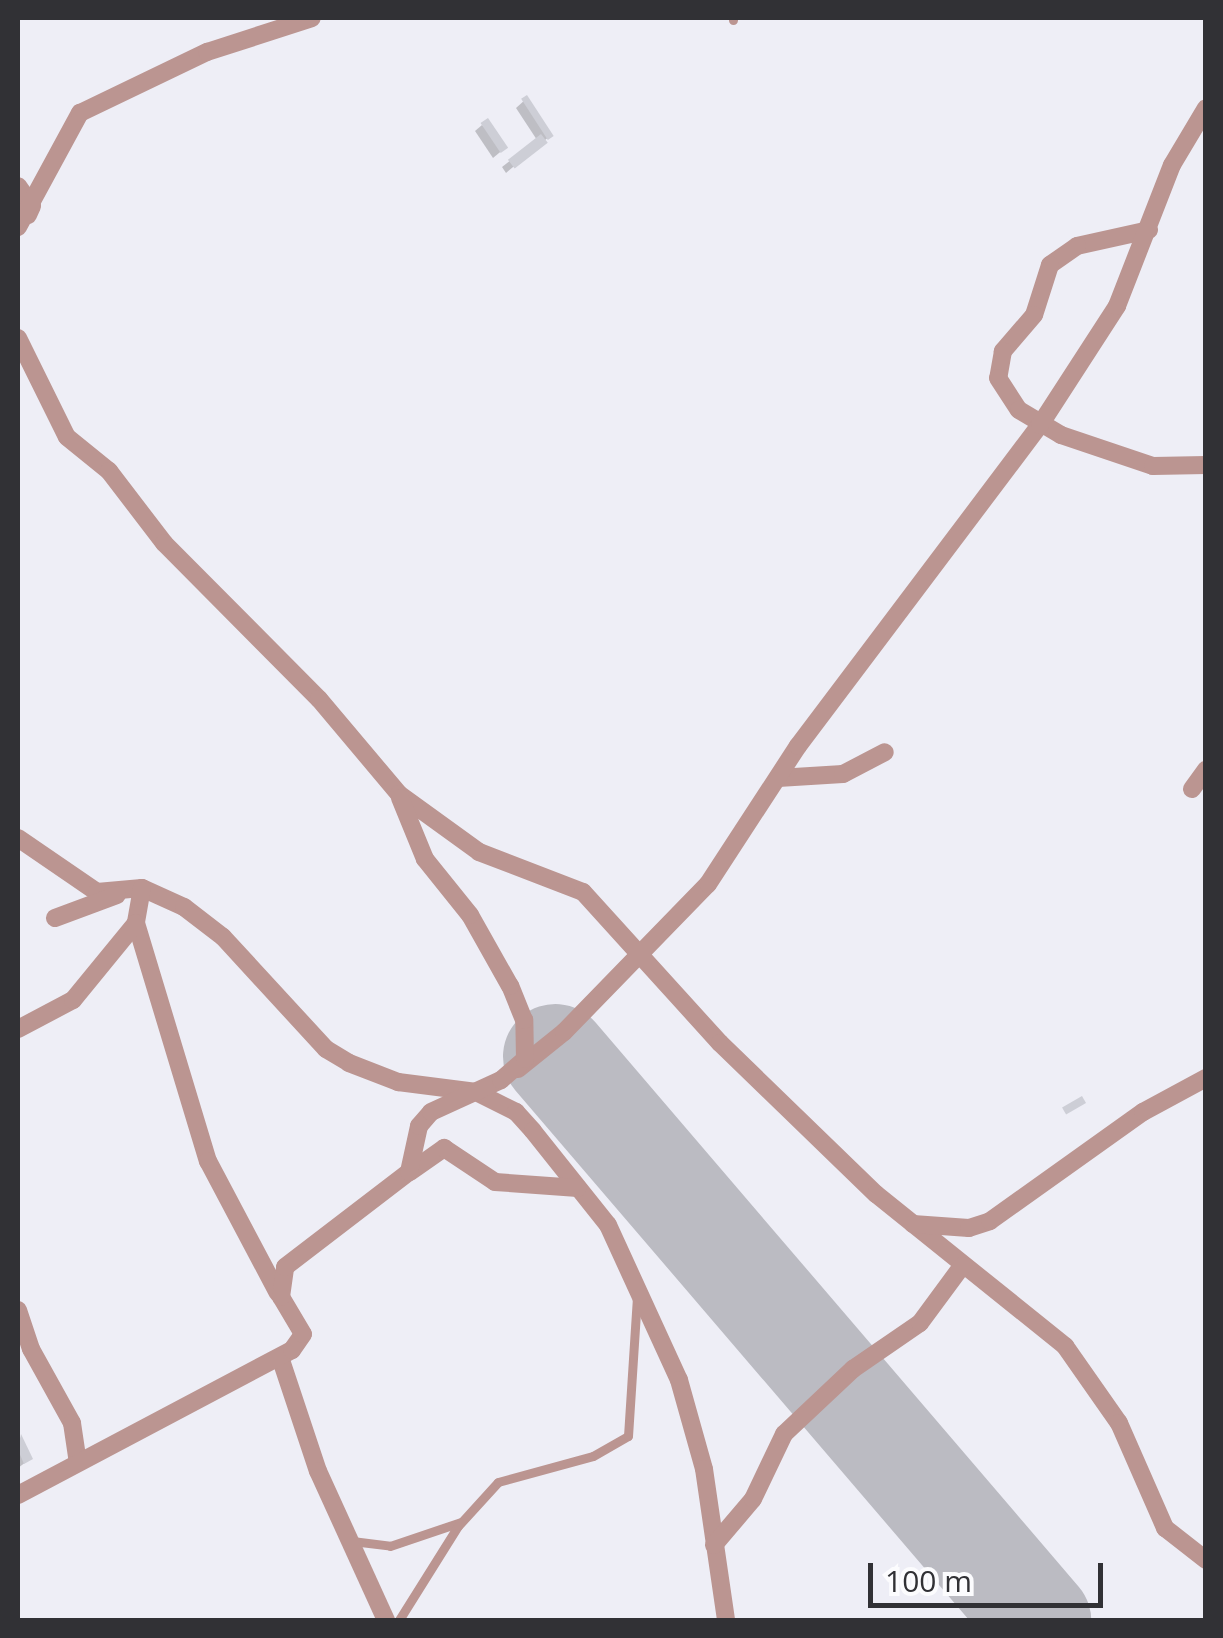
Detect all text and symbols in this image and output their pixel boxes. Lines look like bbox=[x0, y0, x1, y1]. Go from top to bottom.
scale bar bbox=[873, 1543, 1108, 1605]
text: 100 m bbox=[885, 1560, 972, 1601]

